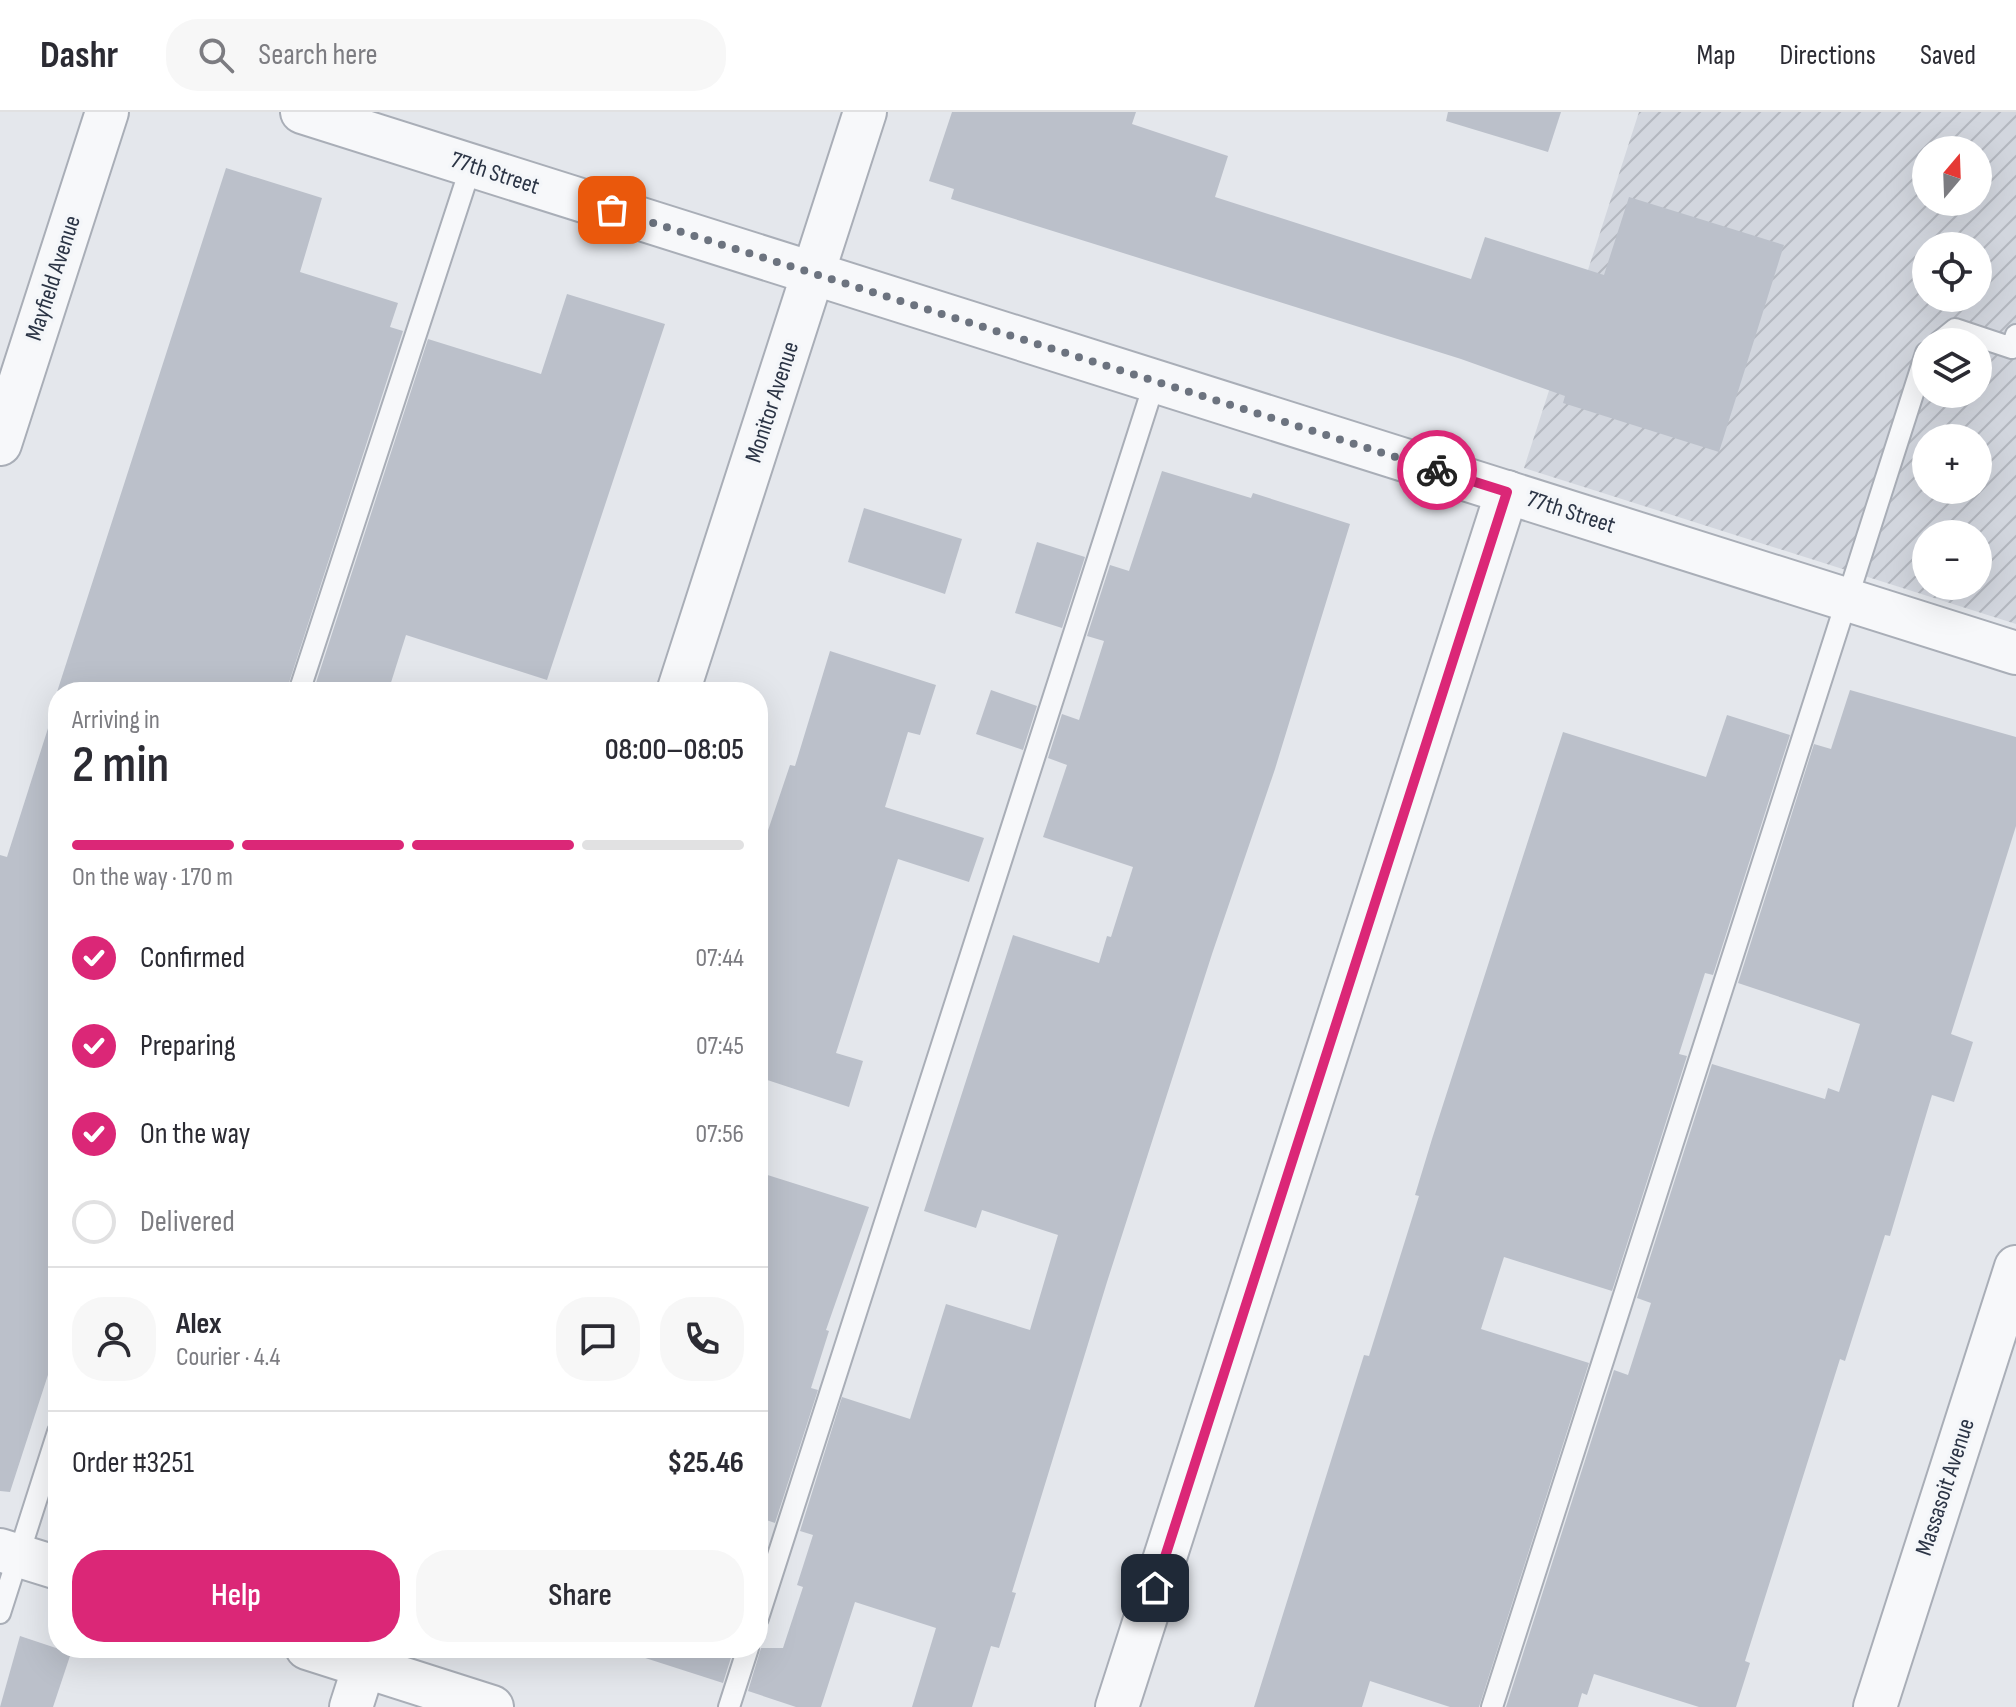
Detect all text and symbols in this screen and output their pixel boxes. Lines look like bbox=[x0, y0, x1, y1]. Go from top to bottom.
search box bbox=[166, 19, 726, 91]
text: Dashr bbox=[40, 33, 118, 78]
icon: search bbox=[194, 33, 238, 77]
text: Search here bbox=[258, 37, 378, 73]
text: Map bbox=[1697, 39, 1736, 72]
text: Directions bbox=[1780, 39, 1876, 72]
text: Saved bbox=[1920, 39, 1976, 72]
north arrow bbox=[1912, 136, 1992, 216]
map controls bbox=[1912, 136, 1992, 600]
street label: 77th Street bbox=[447, 145, 543, 201]
pin bbox=[578, 176, 646, 244]
icon: bag bbox=[590, 188, 634, 232]
street label: Mayfield Avenue bbox=[19, 212, 87, 344]
button: locate bbox=[1912, 232, 1992, 312]
button: layers bbox=[1912, 328, 1992, 408]
street label: Monitor Avenue bbox=[739, 338, 805, 466]
button: + bbox=[1912, 424, 1992, 504]
courier bbox=[1397, 430, 1477, 510]
icon: bike bbox=[1415, 448, 1459, 492]
street label: 77th Street bbox=[1523, 484, 1619, 540]
button: − bbox=[1912, 520, 1992, 600]
text: Arriving in bbox=[72, 705, 160, 736]
text: 08:00–08:05 bbox=[605, 732, 744, 768]
text: 2 min bbox=[72, 734, 169, 797]
text: On the way · 170 m bbox=[72, 862, 233, 893]
icon: check bbox=[72, 936, 116, 980]
text: Confirmed bbox=[140, 940, 245, 976]
text: 07:44 bbox=[695, 943, 744, 974]
icon: check bbox=[72, 1024, 116, 1068]
text: Preparing bbox=[140, 1028, 236, 1064]
text: 07:45 bbox=[696, 1031, 744, 1062]
icon: check bbox=[72, 1112, 116, 1156]
text: On the way bbox=[140, 1116, 250, 1152]
text: 07:56 bbox=[696, 1119, 744, 1150]
text: Delivered bbox=[140, 1204, 235, 1240]
button: person bbox=[72, 1297, 156, 1381]
button: chat bbox=[556, 1297, 640, 1381]
button: phone bbox=[660, 1297, 744, 1381]
text: Alex bbox=[176, 1306, 222, 1342]
text: Courier · 4.4 bbox=[176, 1342, 280, 1373]
street label: Massasoit Avenue bbox=[1909, 1415, 1981, 1559]
text: Order #3251 bbox=[72, 1445, 194, 1481]
text: $25.46 bbox=[667, 1445, 744, 1481]
button: Help bbox=[72, 1550, 400, 1642]
button: Share bbox=[416, 1550, 744, 1642]
pin bbox=[1121, 1554, 1189, 1622]
icon: home bbox=[1133, 1566, 1177, 1610]

